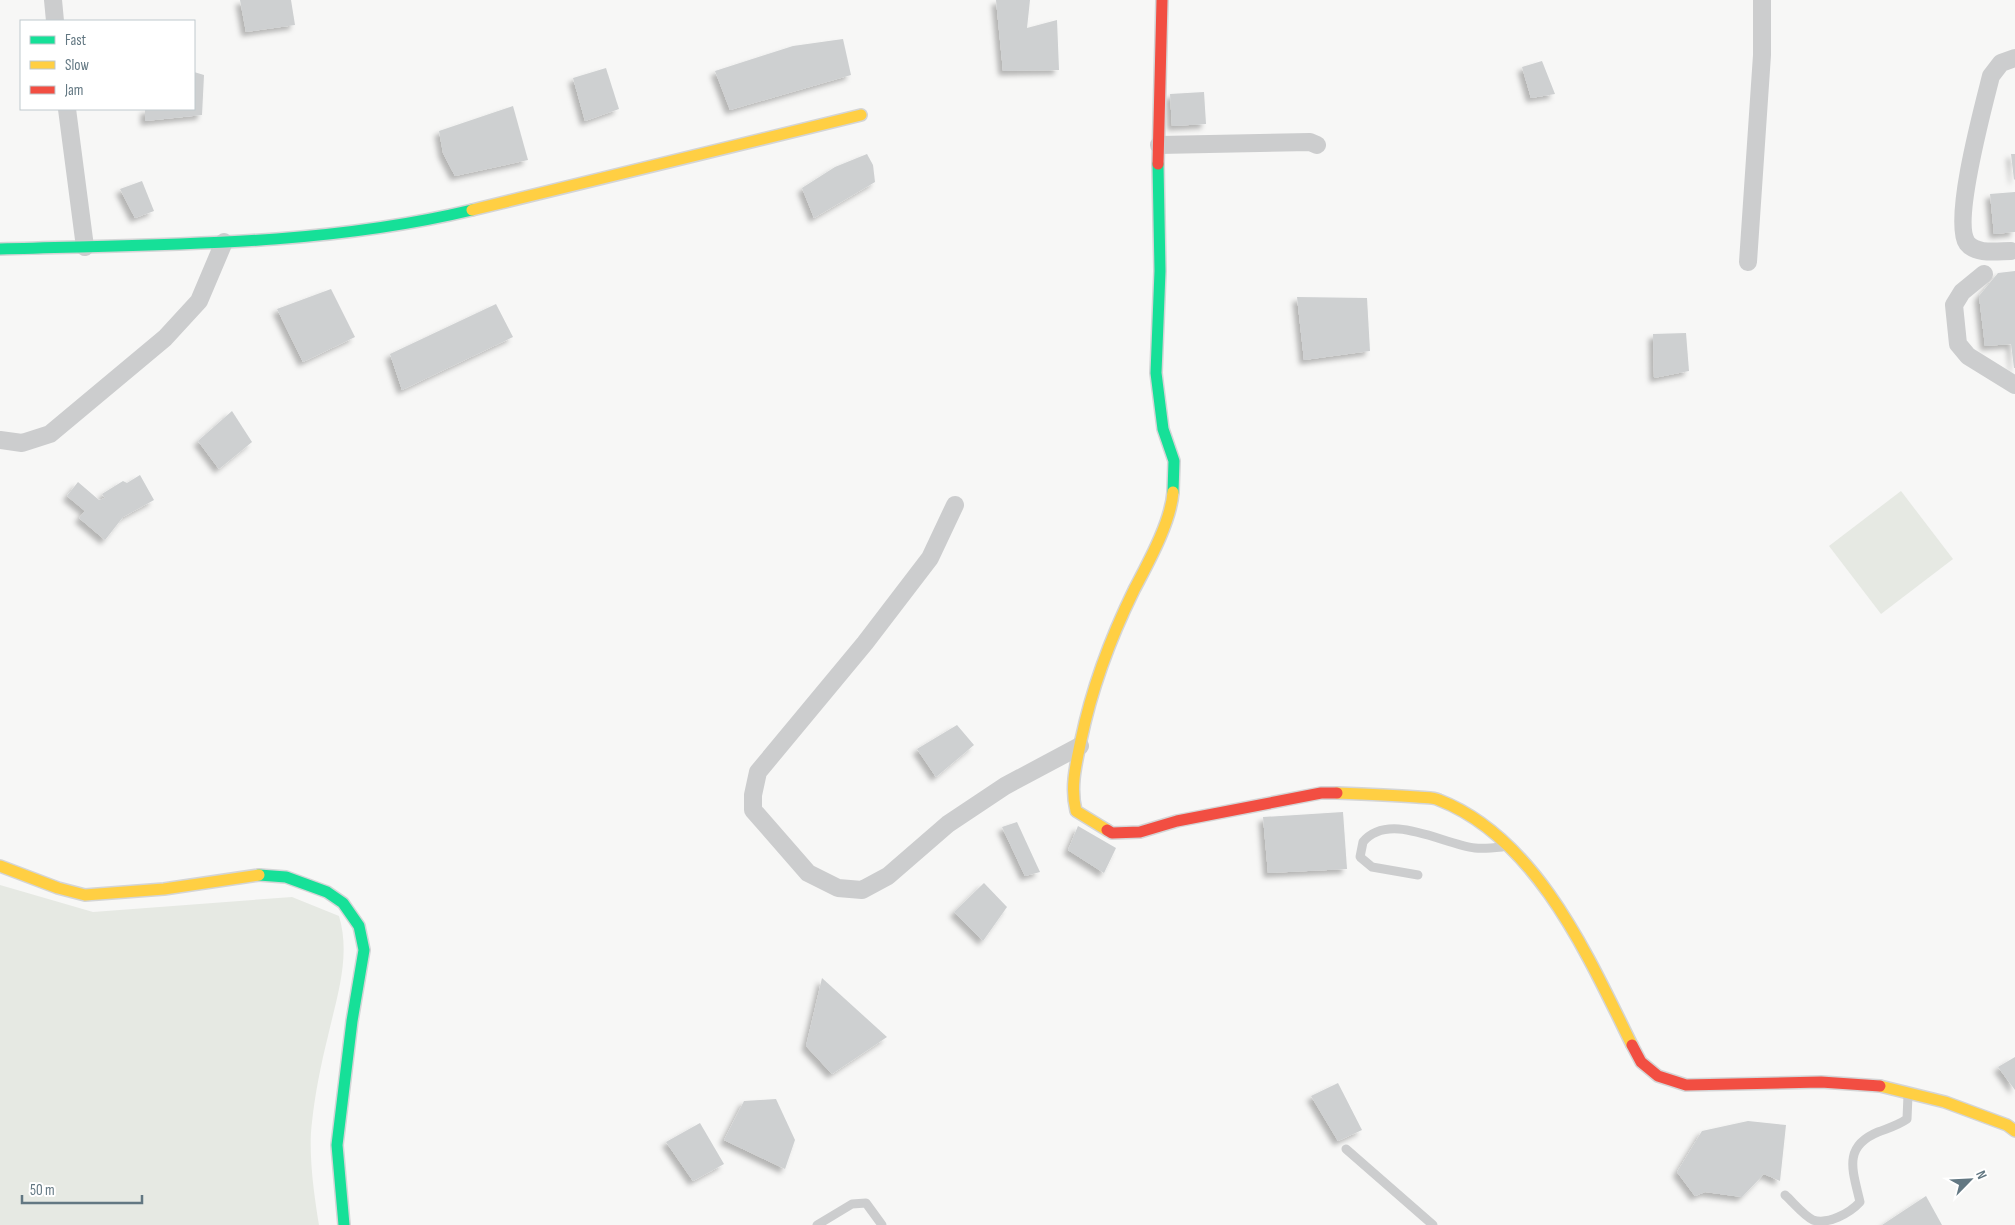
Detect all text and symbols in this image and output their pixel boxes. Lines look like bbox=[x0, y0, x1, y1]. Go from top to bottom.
legend bbox=[20, 20, 195, 110]
text: Fast bbox=[65, 31, 87, 50]
text: Slow bbox=[65, 56, 89, 75]
text: Jam bbox=[64, 81, 83, 100]
north arrow bbox=[1945, 1155, 1995, 1205]
text: N bbox=[1972, 1168, 1991, 1182]
scale bar bbox=[22, 1172, 142, 1204]
text: 50 m bbox=[30, 1181, 55, 1200]

